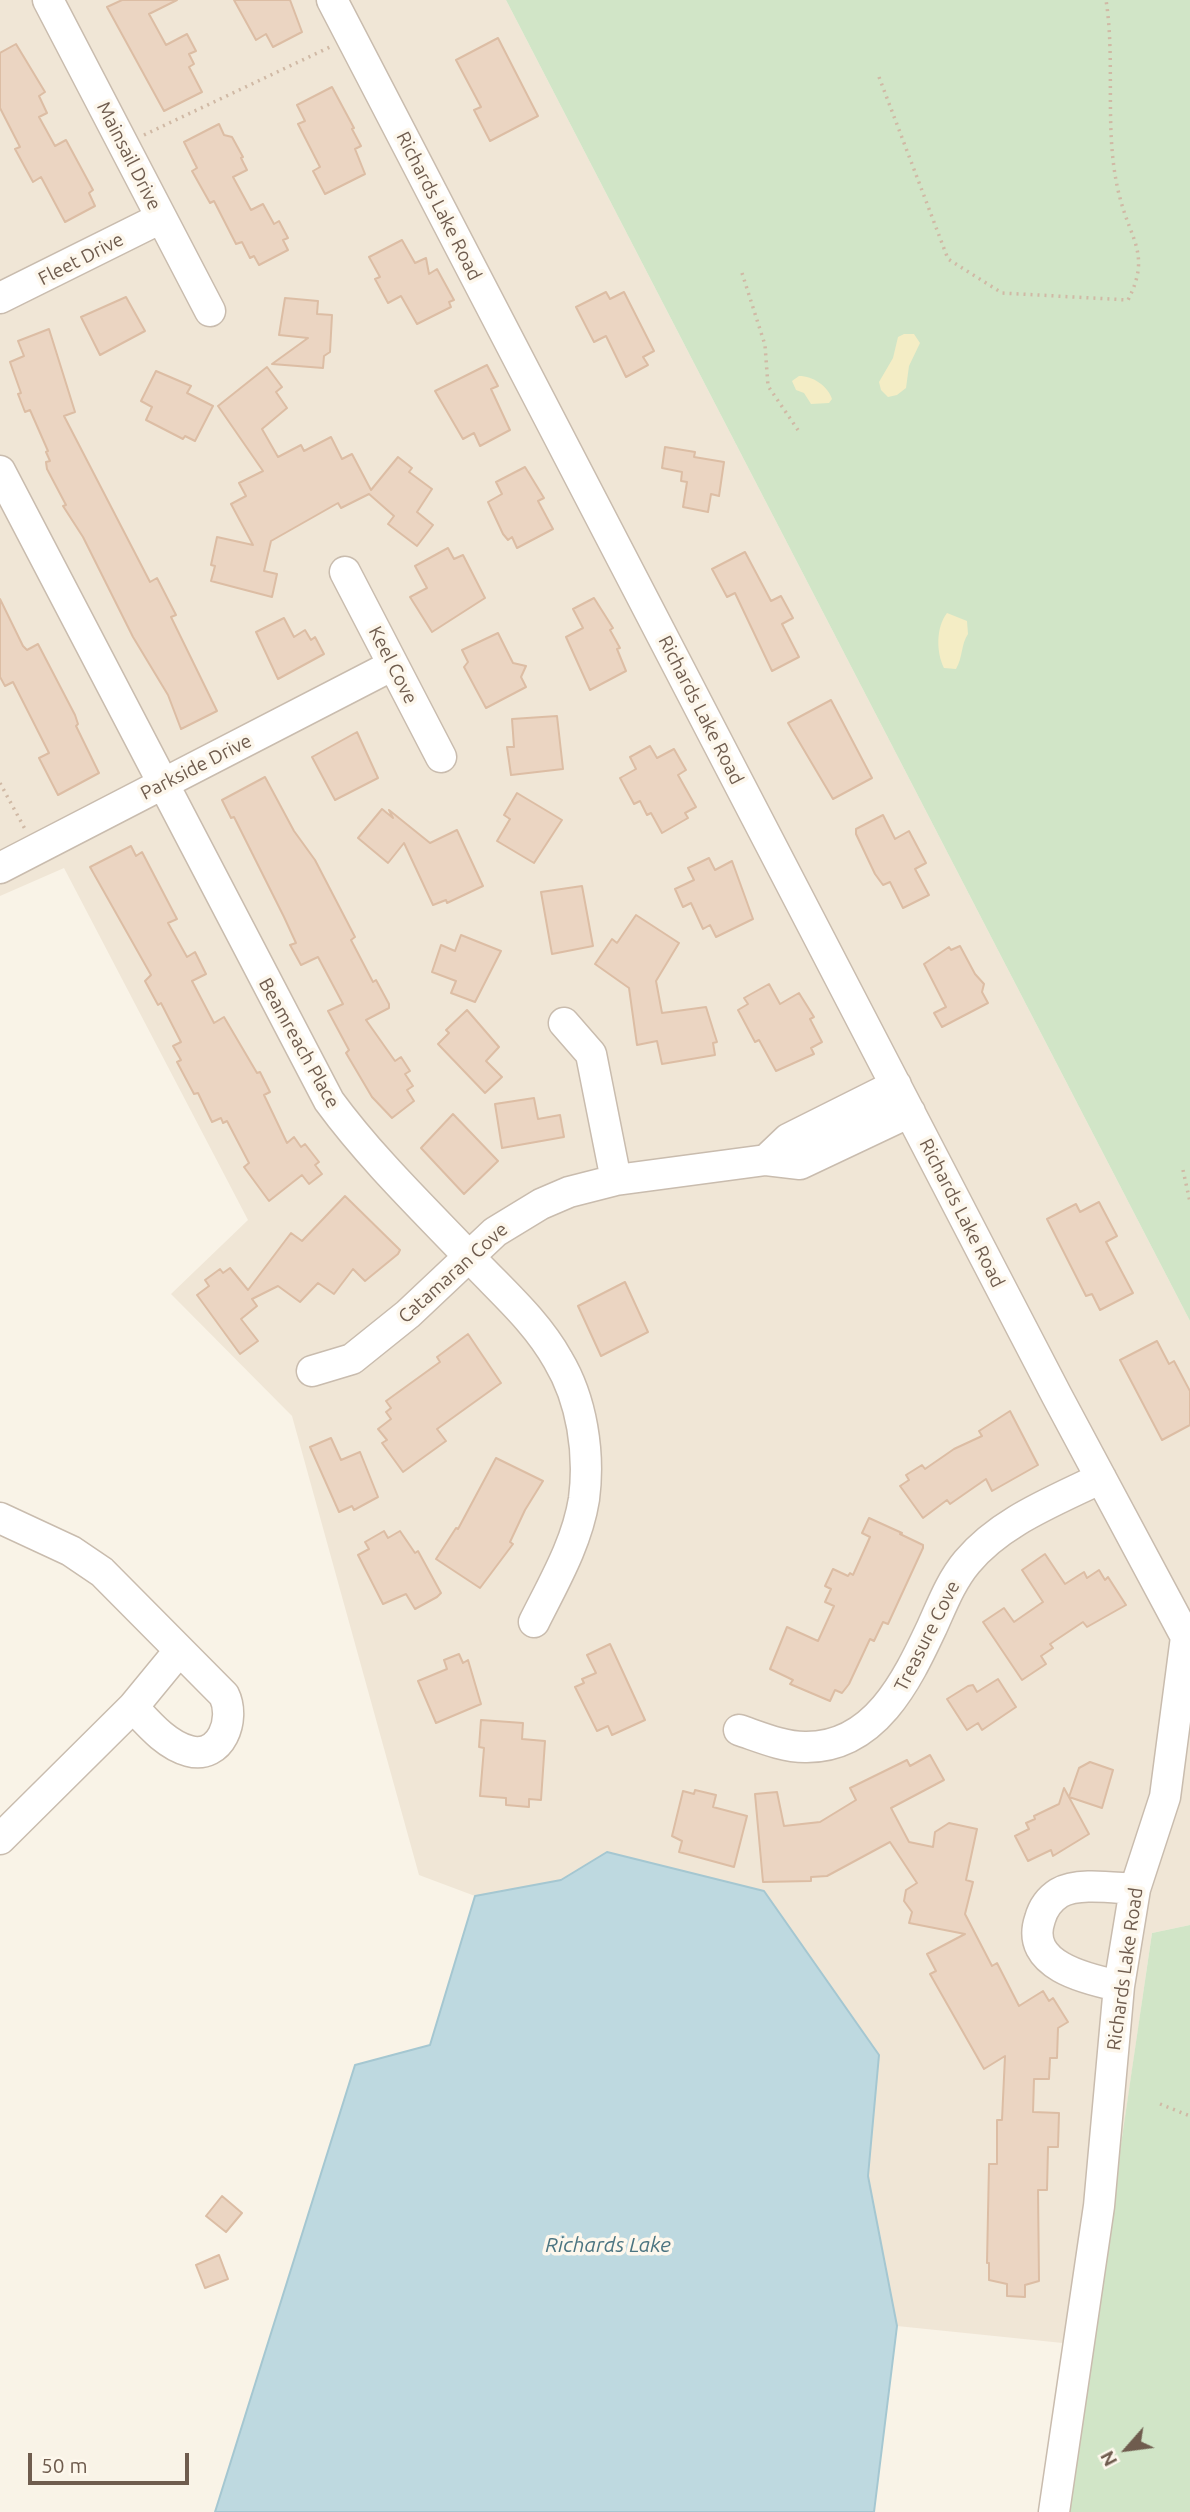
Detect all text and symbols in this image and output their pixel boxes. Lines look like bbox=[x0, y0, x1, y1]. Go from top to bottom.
street label: Mainsail Drive bbox=[92, 98, 166, 214]
street label: Richards Lake Road bbox=[392, 128, 486, 284]
street label: Fleet Drive bbox=[35, 228, 127, 290]
street label: Keel Cove bbox=[364, 622, 422, 708]
street label: Richards Lake Road bbox=[654, 632, 748, 788]
street label: Parkside Drive bbox=[137, 729, 255, 805]
street label: Beamreach Place bbox=[254, 974, 344, 1112]
street label: Richards Lake Road bbox=[915, 1135, 1009, 1291]
street label: Catamaran Cove bbox=[394, 1218, 512, 1328]
street label: Treasure Cove bbox=[889, 1577, 965, 1695]
street label: Richards Lake Road bbox=[1102, 1886, 1148, 2052]
water label: Richards Lake bbox=[545, 2232, 671, 2258]
north arrow bbox=[1092, 2414, 1162, 2484]
scale bar bbox=[32, 2438, 192, 2482]
text: N bbox=[1095, 2447, 1122, 2470]
text: 50 m bbox=[41, 2453, 88, 2477]

